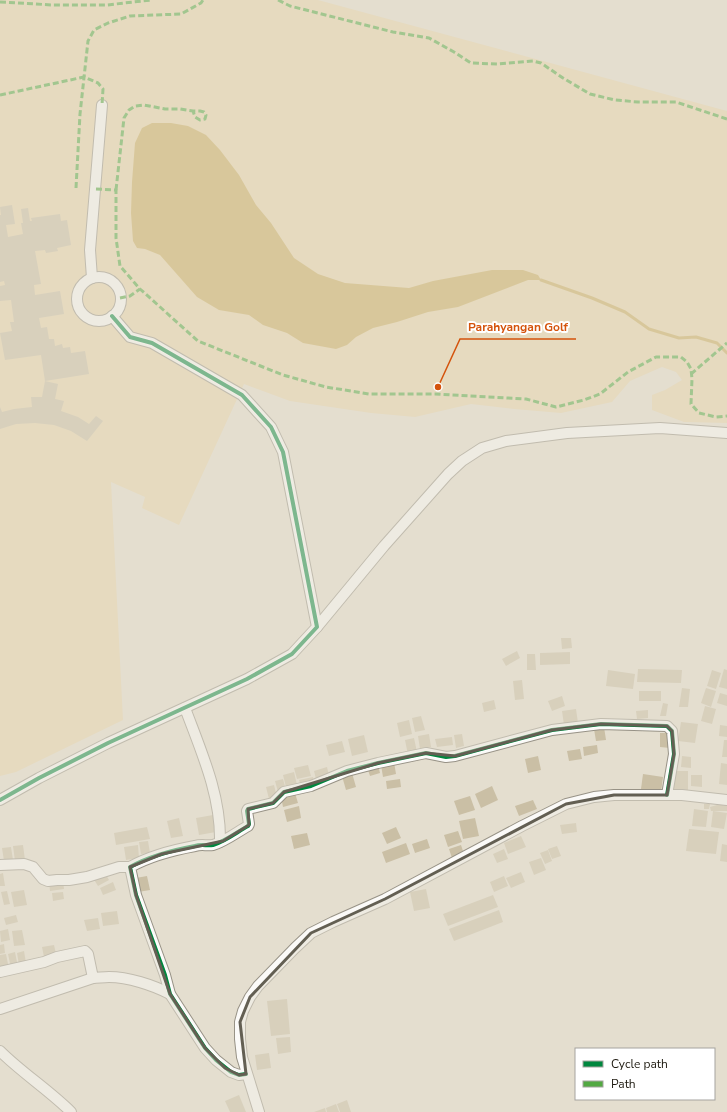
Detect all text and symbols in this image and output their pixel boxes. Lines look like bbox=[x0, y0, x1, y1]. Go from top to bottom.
callout: Parahyangan Golf bbox=[460, 315, 576, 339]
text: Parahyangan Golf bbox=[468, 319, 569, 335]
legend bbox=[575, 1048, 715, 1100]
text: Cycle path bbox=[611, 1056, 668, 1072]
text: Path bbox=[611, 1076, 636, 1092]

